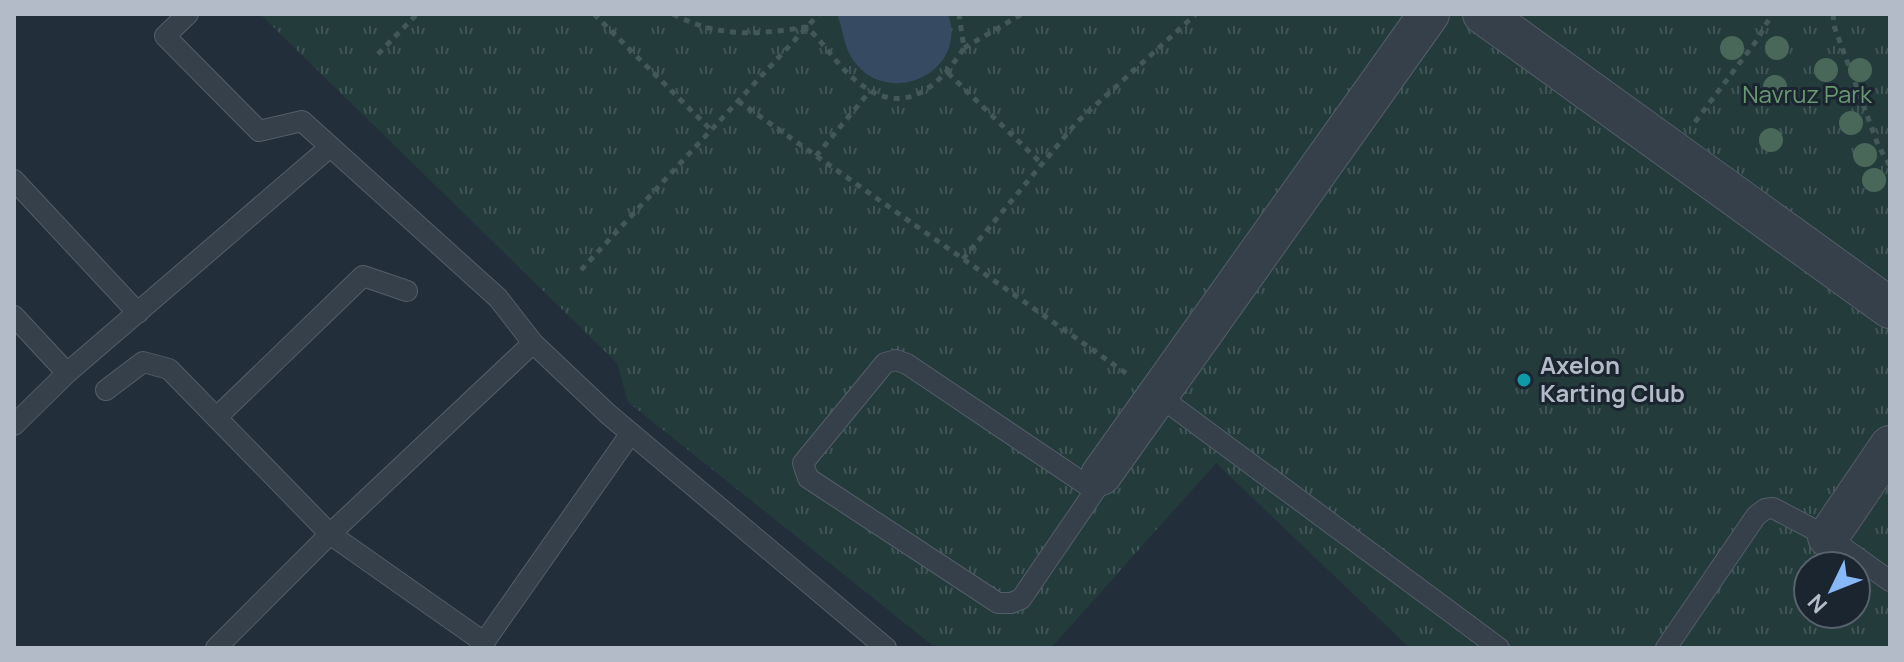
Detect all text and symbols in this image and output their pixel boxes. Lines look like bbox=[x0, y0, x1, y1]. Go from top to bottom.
park label: Navruz Park bbox=[1742, 77, 1873, 110]
place label: Axelon Karting Club bbox=[1540, 348, 1685, 409]
marker: Axelon Karting Club bbox=[1515, 371, 1533, 389]
north arrow bbox=[1792, 550, 1872, 630]
text: N bbox=[1801, 588, 1834, 620]

